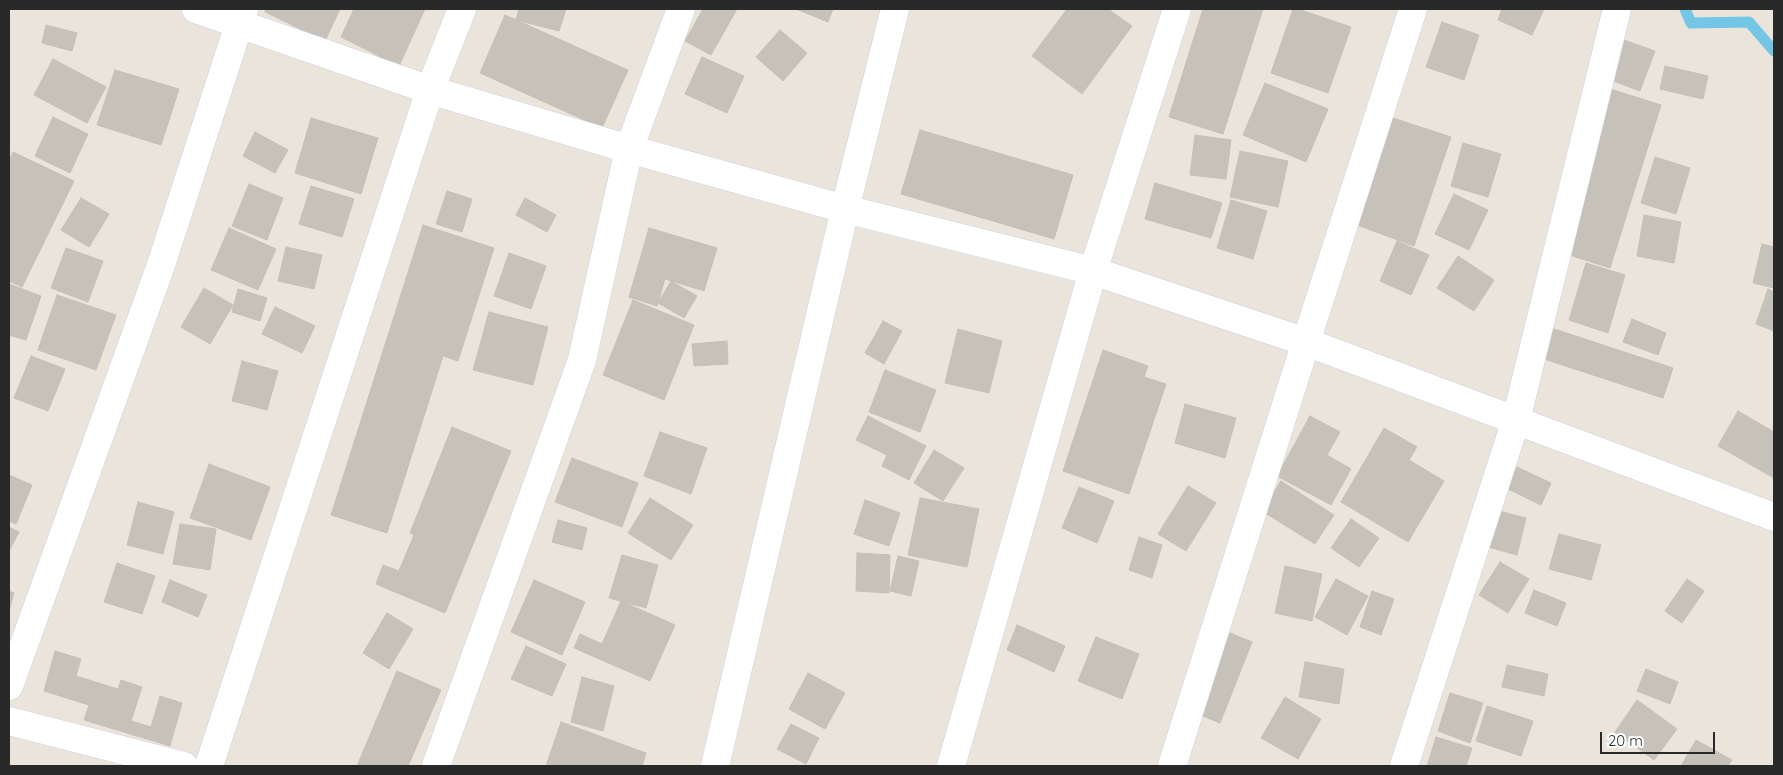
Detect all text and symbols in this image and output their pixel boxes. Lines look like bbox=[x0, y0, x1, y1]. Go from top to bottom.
scale bar bbox=[1603, 722, 1718, 754]
text: 20 m bbox=[1608, 731, 1643, 750]

